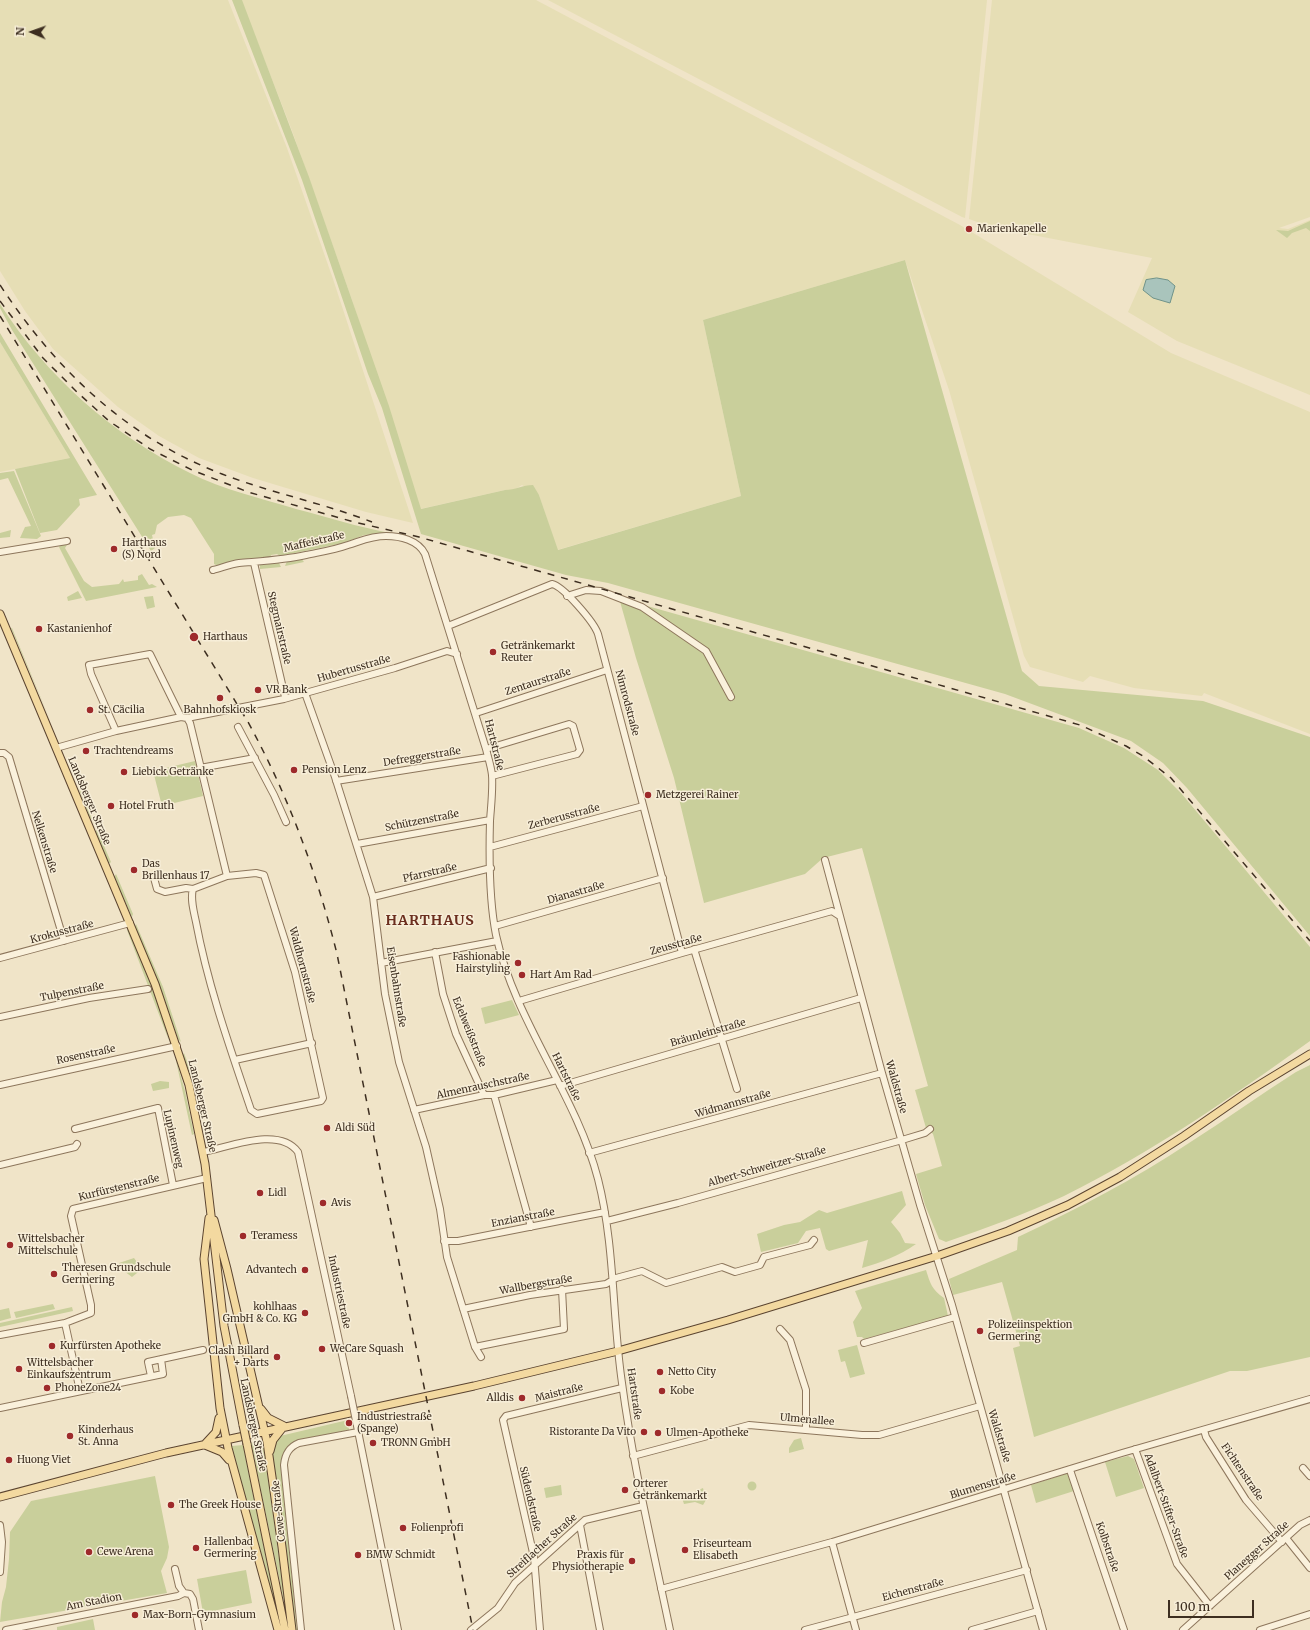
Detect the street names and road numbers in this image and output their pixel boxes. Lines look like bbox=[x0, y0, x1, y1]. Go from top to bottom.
street label: Maffeistraße bbox=[283, 529, 345, 555]
street label: Stegmairstraße bbox=[265, 590, 293, 666]
street label: Hubertusstraße bbox=[316, 653, 392, 685]
street label: Zentaurstraße bbox=[504, 666, 572, 698]
street label: Nimrodstraße bbox=[612, 669, 642, 737]
street label: Hartstraße bbox=[482, 718, 506, 772]
street label: Defreggerstraße bbox=[382, 745, 462, 769]
street label: Landsberger Straße bbox=[65, 755, 113, 847]
street label: Zerberusstraße bbox=[527, 802, 601, 832]
street label: Schützenstraße bbox=[384, 808, 460, 834]
street label: Nelkenstraße bbox=[29, 809, 59, 875]
street label: Pfarrstraße bbox=[402, 861, 458, 885]
street label: Dianastraße bbox=[546, 879, 606, 907]
street label: Krokusstraße bbox=[29, 918, 95, 946]
street label: Waldhornstraße bbox=[286, 926, 318, 1004]
street label: Zeusstraße bbox=[649, 932, 703, 958]
street label: Eisenbahnstraße bbox=[384, 946, 408, 1028]
street label: Tulpenstraße bbox=[39, 980, 105, 1004]
street label: Edelweißstraße bbox=[449, 995, 489, 1069]
street label: Bräunleinstraße bbox=[669, 1017, 747, 1049]
street label: Rosenstraße bbox=[55, 1043, 117, 1067]
street label: Hartstraße bbox=[549, 1051, 583, 1103]
street label: Landsberger Straße bbox=[186, 1059, 218, 1153]
street label: Waldstraße bbox=[883, 1059, 909, 1115]
street label: Almenrauschstraße bbox=[435, 1070, 531, 1102]
street label: Widmannstraße bbox=[694, 1087, 772, 1121]
street label: Lupinenweg bbox=[160, 1109, 186, 1169]
street label: Albert-Schweitzer-Straße bbox=[707, 1144, 827, 1190]
street label: Kurfürstenstraße bbox=[77, 1172, 161, 1204]
street label: Enzianstraße bbox=[490, 1206, 556, 1230]
street label: Industriestraße bbox=[325, 1254, 353, 1330]
street label: Wallbergstraße bbox=[499, 1273, 573, 1297]
street label: Hartstraße bbox=[624, 1367, 644, 1421]
street label: Landsberger Straße bbox=[237, 1377, 269, 1473]
street label: Maistraße bbox=[534, 1381, 584, 1405]
street label: Waldstraße bbox=[985, 1408, 1013, 1464]
street label: Ulmenallee bbox=[779, 1412, 835, 1428]
street label: Fichtenstraße bbox=[1218, 1441, 1266, 1503]
street label: Adalbert-Stifter-Straße bbox=[1141, 1452, 1191, 1560]
street label: Südendstraße bbox=[517, 1465, 543, 1533]
street label: Blumenstraße bbox=[949, 1470, 1017, 1502]
street label: Cewe-Straße bbox=[270, 1480, 288, 1542]
street label: Streiflacher Straße bbox=[505, 1511, 579, 1581]
street label: Planegger Straße bbox=[1222, 1519, 1292, 1583]
street label: Kolbstraße bbox=[1093, 1520, 1121, 1574]
street label: Eichenstraße bbox=[881, 1576, 945, 1604]
street label: Am Stadion bbox=[65, 1591, 123, 1613]

